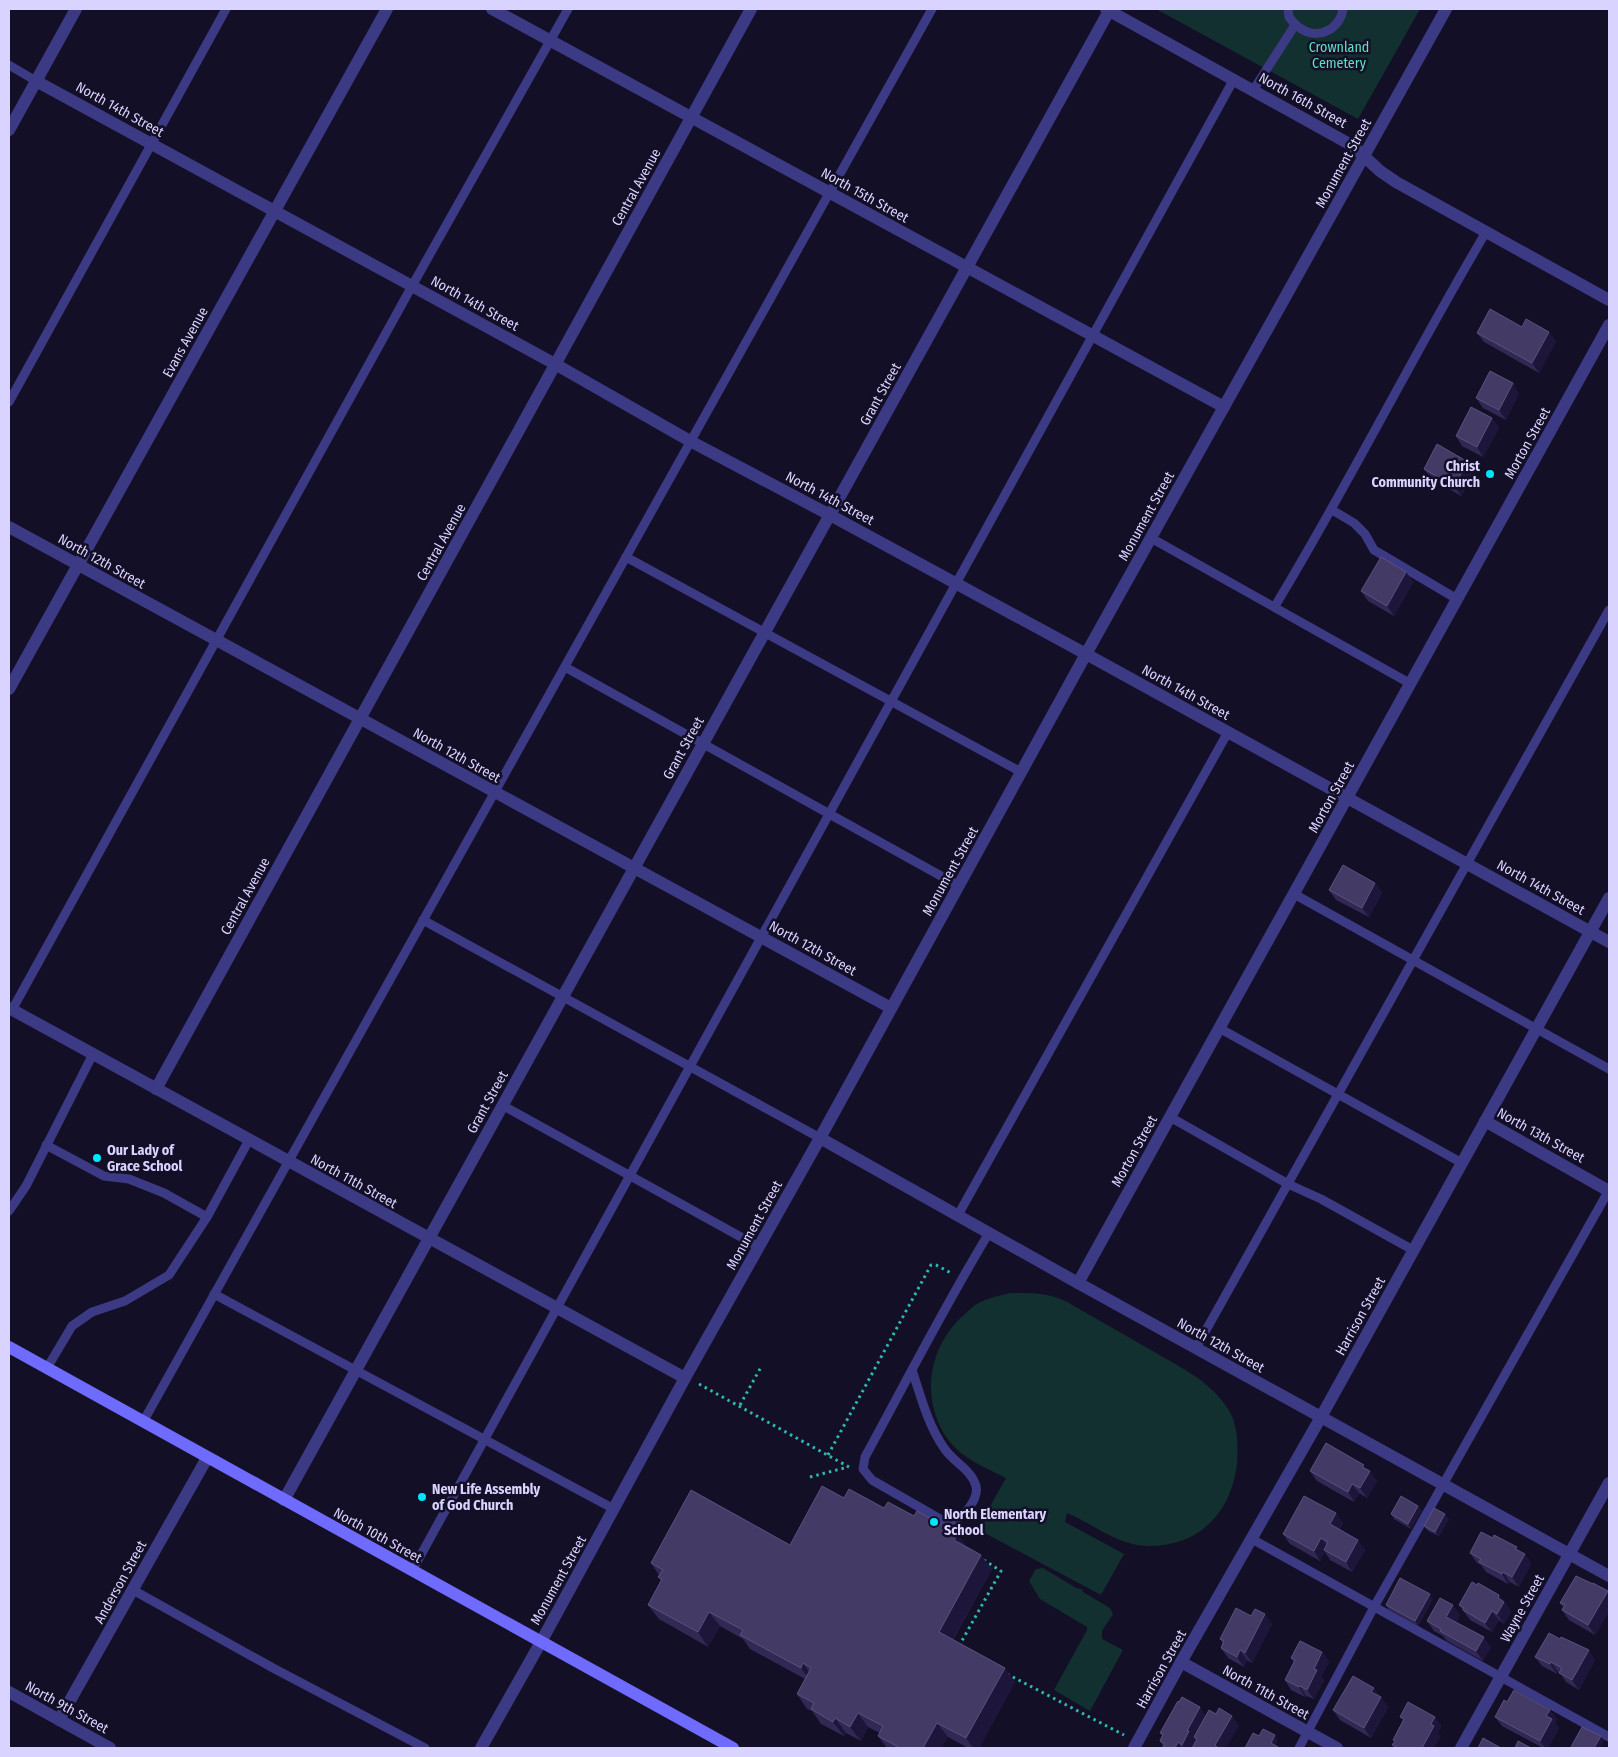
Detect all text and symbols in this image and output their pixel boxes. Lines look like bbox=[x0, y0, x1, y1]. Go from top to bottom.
park label: Crownland Cemetery bbox=[1309, 39, 1369, 72]
street label: North 16th Street bbox=[1256, 69, 1350, 132]
street label: North 14th Street bbox=[73, 78, 167, 141]
street label: Monument Street bbox=[1312, 115, 1375, 211]
street label: Central Avenue bbox=[608, 145, 665, 229]
street label: North 15th Street bbox=[818, 164, 912, 227]
street label: North 14th Street bbox=[428, 272, 522, 335]
street label: Evans Avenue bbox=[159, 304, 212, 380]
street label: Grant Street bbox=[856, 360, 905, 429]
street label: Morton Street bbox=[1501, 404, 1554, 482]
place label: Christ Community Church bbox=[1371, 458, 1481, 491]
street label: North 14th Street bbox=[783, 468, 877, 529]
street label: Monument Street bbox=[1115, 468, 1178, 564]
marker: Christ Community Church bbox=[1484, 468, 1496, 480]
street label: Central Avenue bbox=[413, 500, 470, 584]
street label: North 12th Street bbox=[55, 530, 149, 593]
street label: North 14th Street bbox=[1139, 661, 1233, 724]
street label: Grant Street bbox=[659, 714, 708, 783]
street label: North 12th Street bbox=[410, 724, 504, 787]
street label: Morton Street bbox=[1305, 758, 1358, 836]
street label: Monument Street bbox=[919, 823, 982, 919]
street label: Central Avenue bbox=[217, 854, 274, 938]
street label: North 14th Street bbox=[1494, 856, 1588, 919]
street label: North 12th Street bbox=[766, 917, 860, 980]
street label: Grant Street bbox=[463, 1068, 512, 1137]
street label: North 13th Street bbox=[1494, 1104, 1588, 1167]
street label: Morton Street bbox=[1108, 1112, 1161, 1190]
place label: Our Lady of Grace School bbox=[107, 1142, 182, 1175]
street label: North 11th Street bbox=[307, 1151, 400, 1212]
marker: Our Lady of Grace School bbox=[91, 1152, 103, 1164]
street label: Monument Street bbox=[723, 1177, 786, 1273]
street label: Harrison Street bbox=[1332, 1274, 1389, 1358]
street label: North 12th Street bbox=[1174, 1314, 1268, 1377]
place label: New Life Assembly of God Church bbox=[432, 1481, 540, 1514]
marker: New Life Assembly of God Church bbox=[416, 1491, 428, 1503]
street label: North 10th Street bbox=[331, 1504, 425, 1567]
place label: North Elementary School bbox=[944, 1506, 1047, 1539]
marker: North Elementary School bbox=[928, 1516, 940, 1528]
street label: Monument Street bbox=[527, 1532, 590, 1628]
street label: Anderson Street bbox=[91, 1537, 150, 1627]
street label: Wayne Street bbox=[1497, 1571, 1548, 1645]
street label: Harrison Street bbox=[1133, 1627, 1190, 1711]
street label: North 11th Street bbox=[1219, 1662, 1312, 1723]
street label: North 9th Street bbox=[22, 1678, 112, 1737]

